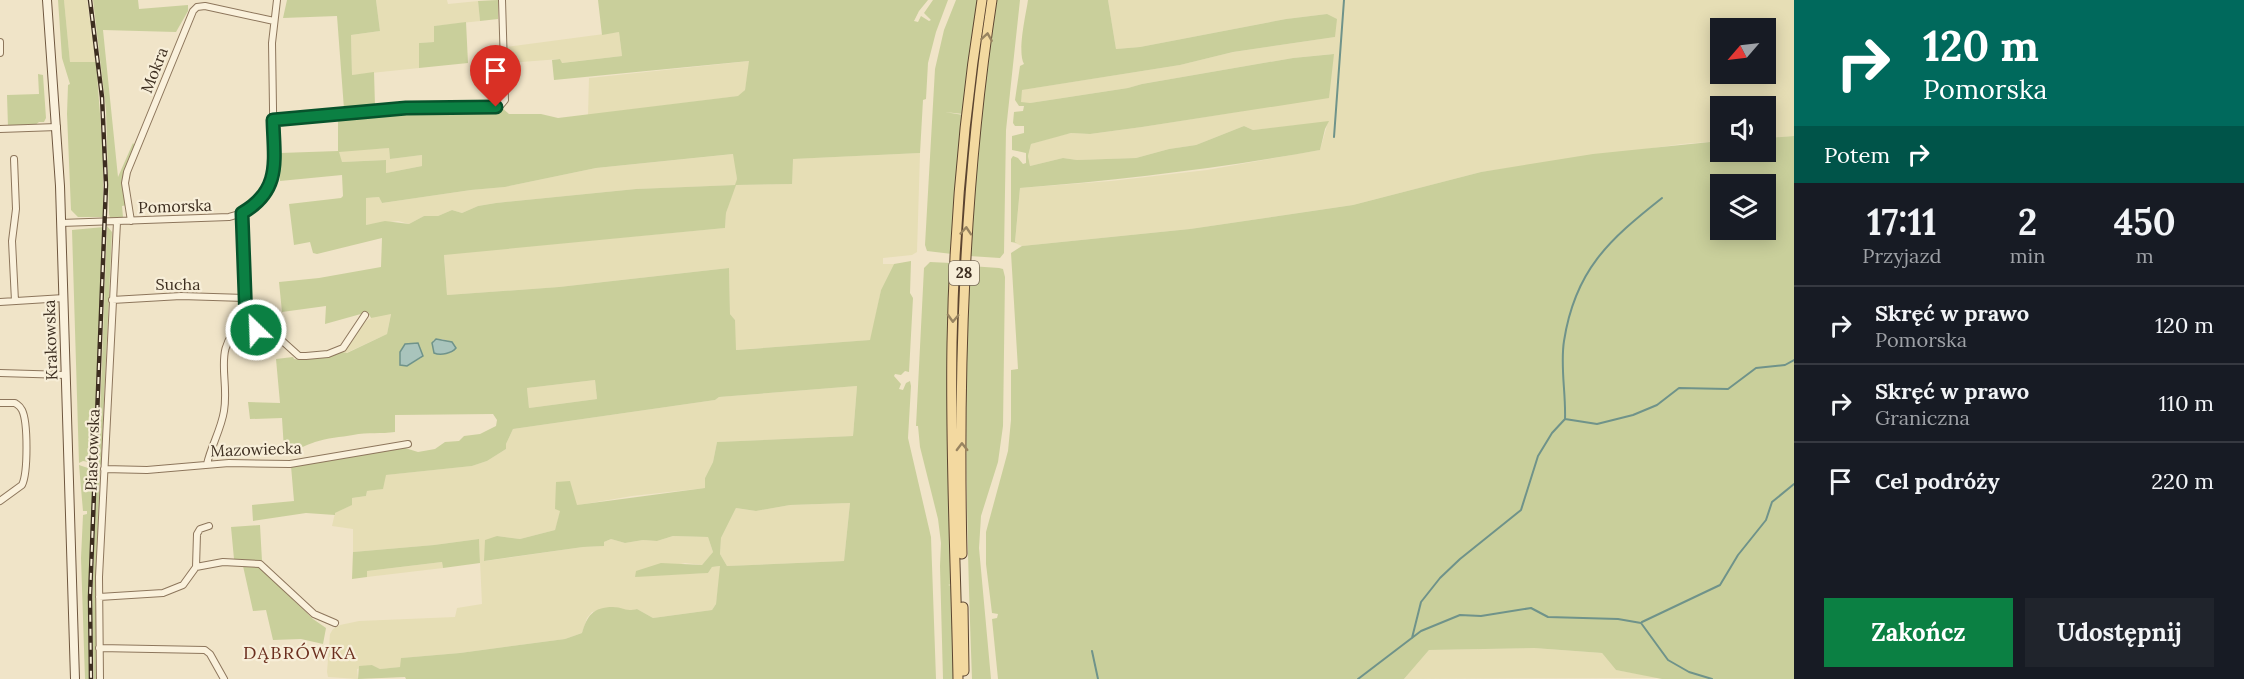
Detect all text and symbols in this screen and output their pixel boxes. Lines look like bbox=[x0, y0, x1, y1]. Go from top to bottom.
north arrow bbox=[1710, 18, 1776, 84]
map controls bbox=[1710, 18, 1776, 240]
text: 120 m bbox=[1923, 19, 2039, 73]
icon: right bbox=[1824, 24, 1902, 102]
one-way arrow bbox=[980, 33, 992, 42]
street label: Mokra bbox=[136, 44, 172, 96]
pin bbox=[470, 45, 521, 107]
icon: arrive bbox=[479, 54, 512, 87]
text: Pomorska bbox=[1923, 72, 2047, 106]
button: sound bbox=[1710, 96, 1776, 162]
icon: right bbox=[1902, 138, 1935, 171]
text: Potem bbox=[1824, 141, 1890, 169]
button: layers bbox=[1710, 174, 1776, 240]
street label: Pomorska bbox=[138, 195, 212, 217]
text: 17:11 bbox=[1867, 199, 1937, 245]
text: 2 bbox=[2018, 199, 2037, 245]
text: 450 bbox=[2114, 199, 2176, 245]
one-way arrow bbox=[960, 227, 973, 236]
text: Przyjazd bbox=[1862, 243, 1941, 268]
text: min bbox=[2010, 243, 2045, 268]
text: m bbox=[2136, 243, 2154, 268]
road number: 28 bbox=[949, 261, 979, 285]
street label: Sucha bbox=[156, 274, 200, 294]
position arrow bbox=[224, 298, 288, 362]
street label: Krakowska bbox=[39, 299, 61, 381]
text: Skręć w prawo bbox=[1875, 299, 2029, 327]
icon: right bbox=[1824, 309, 1857, 342]
text: 120 m bbox=[2155, 311, 2214, 339]
one-way arrow bbox=[946, 313, 959, 322]
text: Pomorska bbox=[1875, 327, 1967, 352]
text: Skręć w prawo bbox=[1875, 377, 2029, 405]
icon: right bbox=[1824, 387, 1857, 420]
text: 110 m bbox=[2159, 389, 2214, 417]
text: Graniczna bbox=[1875, 405, 1970, 430]
street label: Piastowska bbox=[81, 409, 103, 491]
street label: Mazowiecka bbox=[210, 437, 302, 461]
one-way arrow bbox=[956, 442, 968, 451]
icon: arrive bbox=[1824, 465, 1857, 498]
text: Cel podróży bbox=[1875, 467, 2000, 495]
text: 220 m bbox=[2151, 467, 2214, 495]
button: Zakończ bbox=[1824, 598, 2013, 667]
button: Udostępnij bbox=[2025, 598, 2214, 667]
district label: DĄBRÓWKA bbox=[243, 641, 357, 664]

